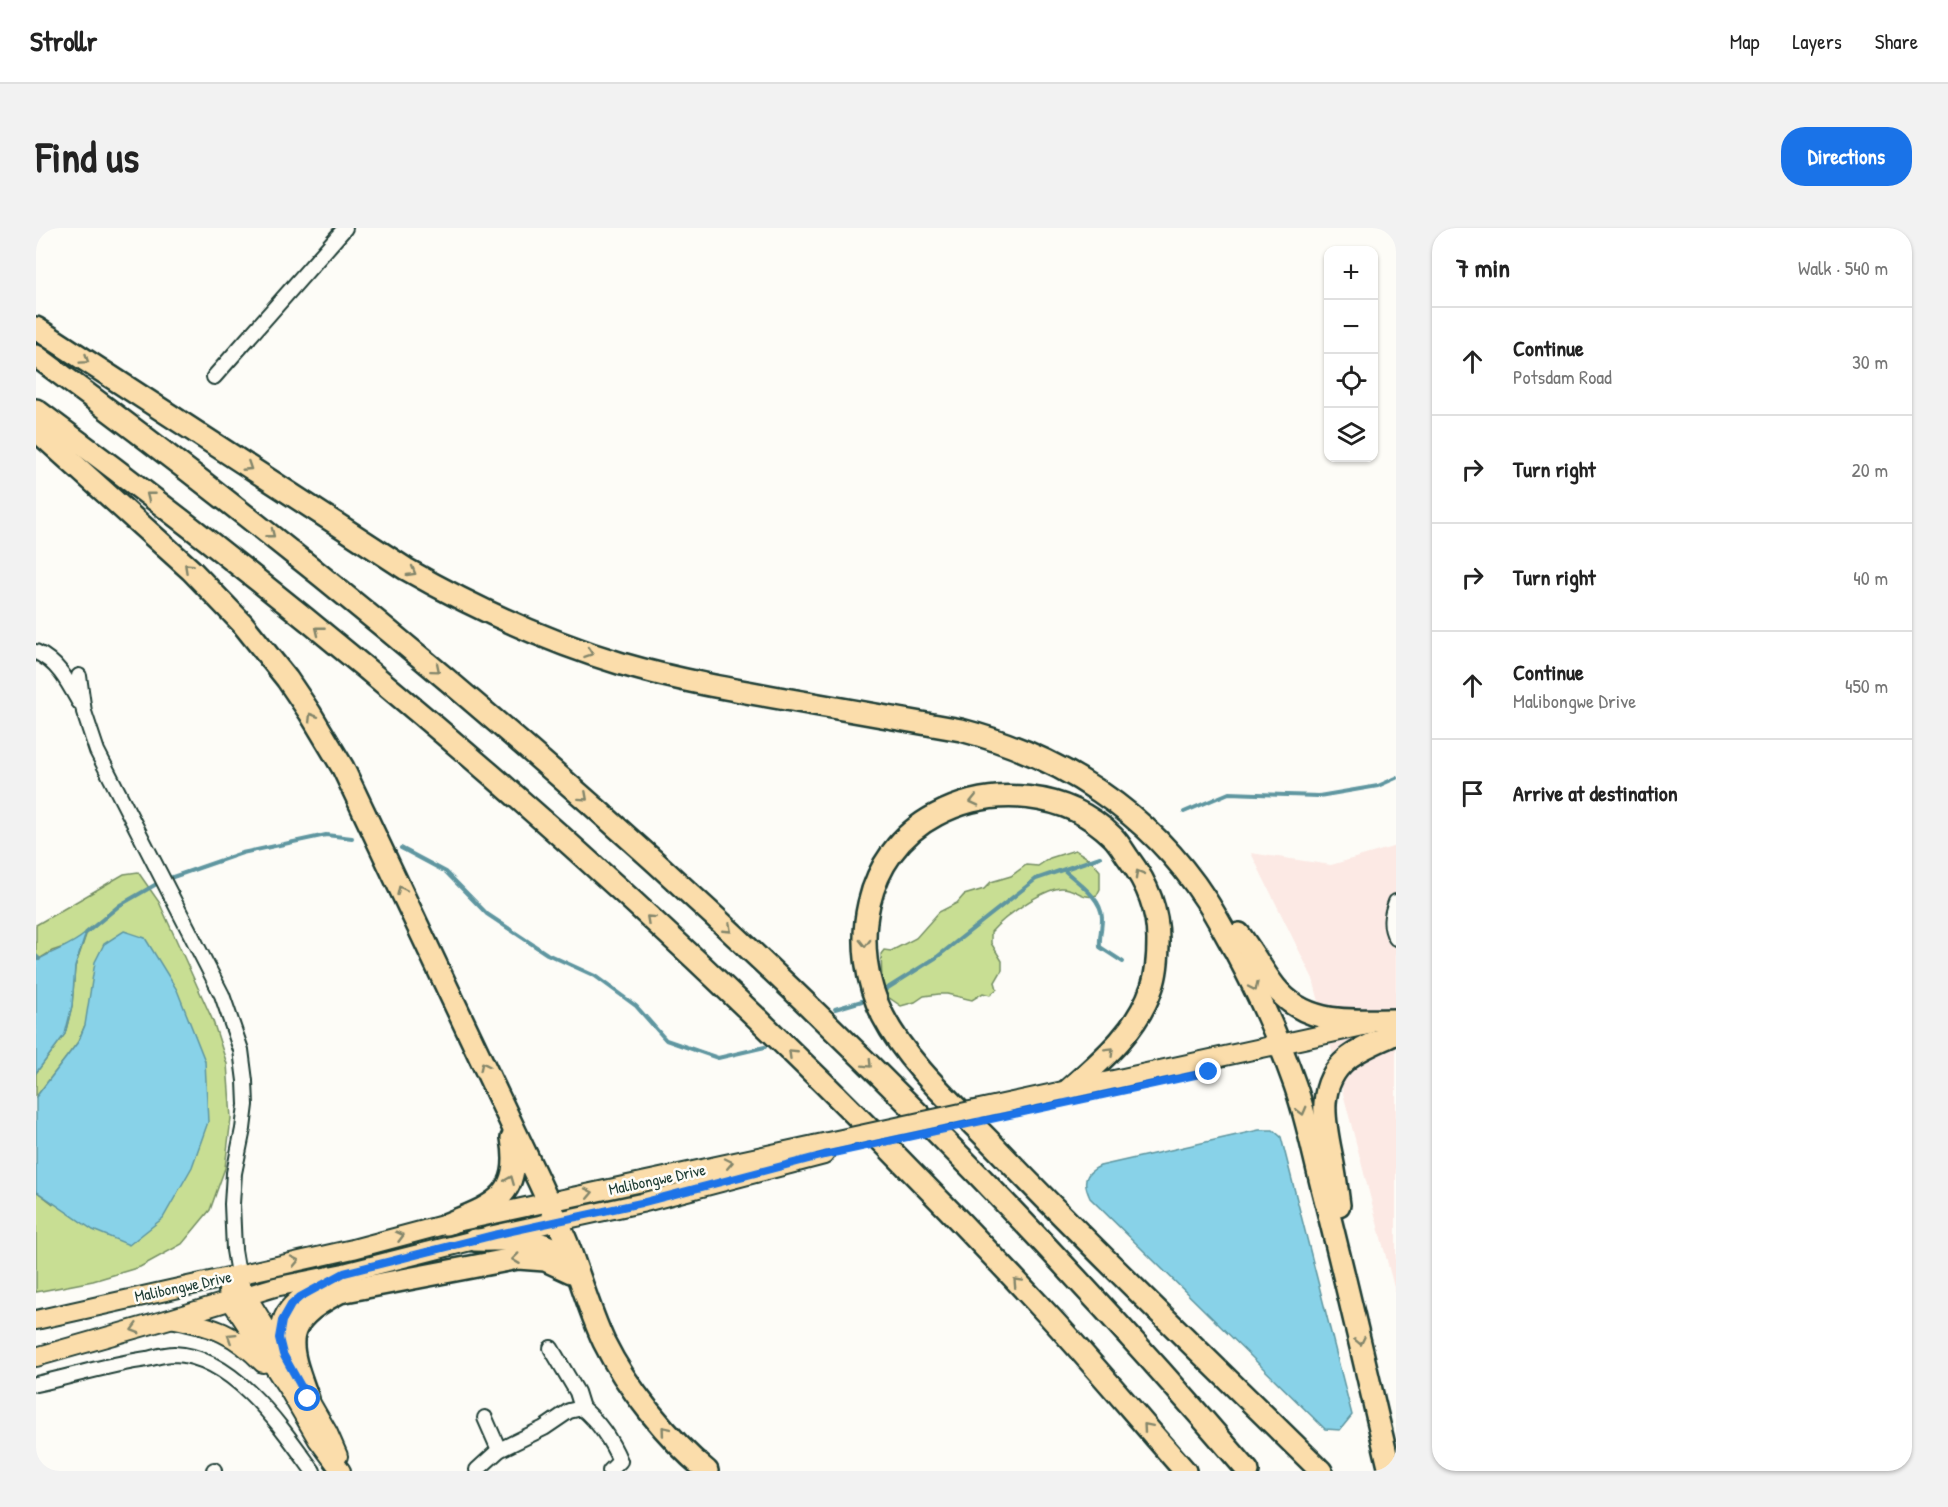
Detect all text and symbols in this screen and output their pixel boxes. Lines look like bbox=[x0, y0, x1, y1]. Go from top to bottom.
text: Strollr bbox=[30, 22, 97, 60]
text: Map bbox=[1730, 27, 1759, 56]
text: Layers bbox=[1792, 27, 1842, 56]
text: Share bbox=[1875, 27, 1918, 56]
button: Directions bbox=[1781, 127, 1912, 186]
text: Find us bbox=[36, 128, 139, 185]
map controls bbox=[1324, 246, 1378, 462]
button: + bbox=[1324, 246, 1378, 300]
text: 7 min bbox=[1456, 250, 1510, 285]
text: Walk · 540 m bbox=[1798, 254, 1888, 281]
button: − bbox=[1324, 300, 1378, 354]
text: Continue bbox=[1513, 333, 1584, 363]
icon: ahead bbox=[1456, 345, 1489, 378]
text: 30 m bbox=[1852, 348, 1888, 375]
one-way arrow bbox=[78, 353, 89, 364]
button: locate bbox=[1324, 354, 1378, 408]
text: Potsdam Road bbox=[1513, 363, 1612, 390]
button: layers bbox=[1324, 408, 1378, 462]
icon: right bbox=[1456, 453, 1489, 486]
text: Turn right bbox=[1513, 454, 1596, 484]
text: 20 m bbox=[1851, 456, 1888, 483]
one-way arrow bbox=[241, 460, 252, 471]
one-way arrow bbox=[146, 492, 157, 503]
one-way arrow bbox=[264, 527, 275, 538]
icon: right bbox=[1456, 561, 1489, 594]
text: Turn right bbox=[1513, 562, 1596, 592]
one-way arrow bbox=[184, 563, 195, 574]
text: 40 m bbox=[1853, 564, 1888, 591]
one-way arrow bbox=[406, 565, 416, 576]
one-way arrow bbox=[315, 626, 326, 637]
one-way arrow bbox=[583, 646, 594, 658]
text: Continue bbox=[1513, 657, 1584, 687]
one-way arrow bbox=[429, 662, 440, 673]
icon: ahead bbox=[1456, 669, 1489, 702]
text: 450 m bbox=[1845, 672, 1888, 699]
text: Malibongwe Drive bbox=[1513, 687, 1636, 714]
one-way arrow bbox=[309, 712, 320, 723]
icon: arrive bbox=[1456, 777, 1489, 810]
text: Arrive at destination bbox=[1513, 778, 1678, 808]
one-way arrow bbox=[577, 790, 588, 801]
one-way arrow bbox=[969, 793, 979, 806]
one-way arrow bbox=[1134, 870, 1146, 880]
one-way arrow bbox=[396, 886, 408, 897]
one-way arrow bbox=[647, 915, 657, 926]
one-way arrow bbox=[720, 921, 731, 932]
one-way arrow bbox=[859, 938, 871, 947]
one-way arrow bbox=[1247, 981, 1259, 992]
one-way arrow bbox=[1103, 1048, 1114, 1059]
one-way arrow bbox=[788, 1049, 799, 1060]
one-way arrow bbox=[861, 1057, 871, 1068]
route end bbox=[1195, 1058, 1221, 1084]
one-way arrow bbox=[480, 1062, 492, 1073]
one-way arrow bbox=[1295, 1106, 1308, 1116]
one-way arrow bbox=[723, 1157, 733, 1170]
street label: Malibongwe Drive bbox=[606, 1158, 708, 1200]
one-way arrow bbox=[502, 1175, 515, 1186]
one-way arrow bbox=[584, 1187, 594, 1200]
one-way arrow bbox=[395, 1231, 405, 1244]
one-way arrow bbox=[511, 1252, 520, 1265]
one-way arrow bbox=[290, 1256, 300, 1269]
street label: Malibongwe Drive bbox=[132, 1265, 234, 1307]
one-way arrow bbox=[1013, 1278, 1024, 1288]
one-way arrow bbox=[130, 1322, 141, 1334]
one-way arrow bbox=[227, 1332, 237, 1344]
one-way arrow bbox=[1353, 1335, 1366, 1345]
route start bbox=[294, 1385, 320, 1411]
one-way arrow bbox=[1143, 1423, 1154, 1434]
one-way arrow bbox=[662, 1426, 673, 1437]

